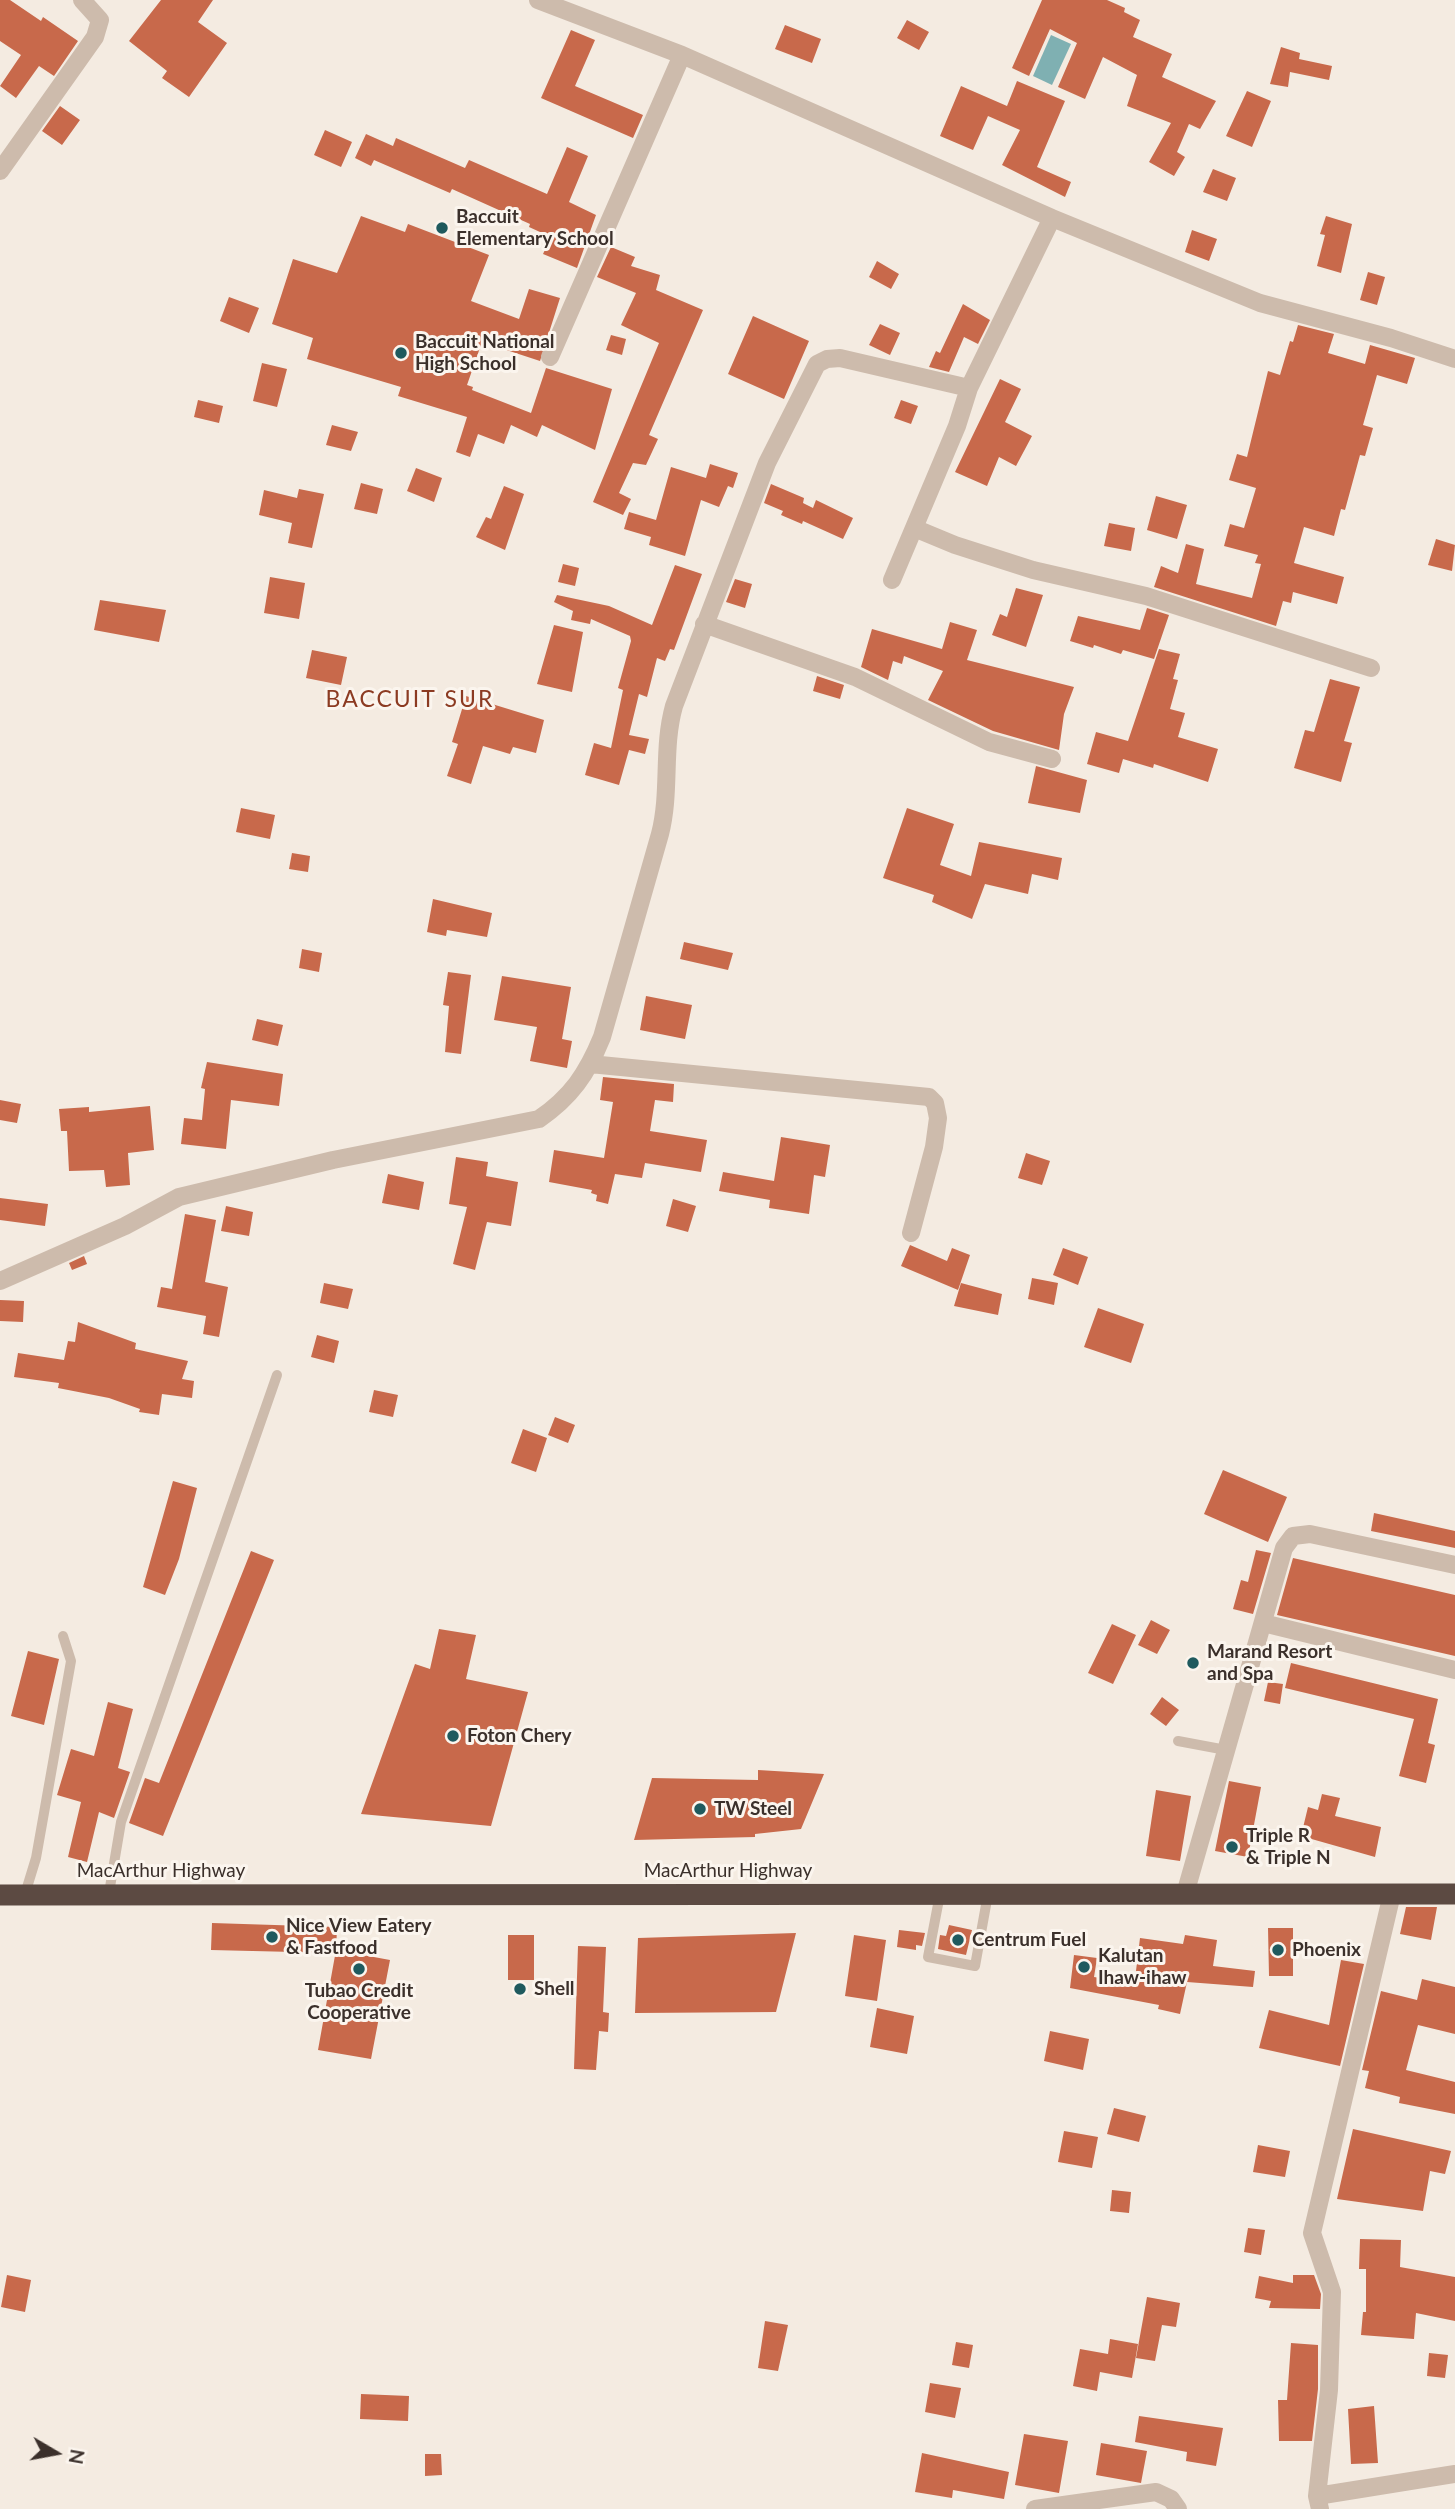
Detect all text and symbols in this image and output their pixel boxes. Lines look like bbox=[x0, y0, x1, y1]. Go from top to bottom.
place label: Baccuit Elementary School bbox=[456, 206, 614, 250]
marker: Baccuit Elementary School bbox=[434, 220, 450, 236]
place label: Baccuit National High School bbox=[415, 331, 554, 375]
marker: Baccuit National High School bbox=[393, 345, 409, 361]
district label: BACCUIT SUR bbox=[327, 686, 493, 714]
place label: Marand Resort and Spa bbox=[1207, 1641, 1332, 1685]
marker: Marand Resort and Spa bbox=[1185, 1655, 1201, 1671]
place label: Foton Chery bbox=[467, 1725, 571, 1747]
marker: Foton Chery bbox=[445, 1728, 461, 1744]
place label: TW Steel bbox=[714, 1798, 792, 1820]
marker: TW Steel bbox=[692, 1801, 708, 1817]
place label: Triple R & Triple N bbox=[1246, 1825, 1331, 1869]
marker: Triple R & Triple N bbox=[1224, 1839, 1240, 1855]
street label: MacArthur Highway bbox=[77, 1860, 245, 1882]
street label: MacArthur Highway bbox=[644, 1860, 812, 1882]
place label: Nice View Eatery & Fastfood bbox=[286, 1915, 432, 1959]
marker: Nice View Eatery & Fastfood bbox=[264, 1929, 280, 1945]
place label: Centrum Fuel bbox=[972, 1929, 1086, 1951]
marker: Centrum Fuel bbox=[950, 1932, 966, 1948]
place label: Phoenix bbox=[1292, 1939, 1361, 1961]
marker: Phoenix bbox=[1270, 1942, 1286, 1958]
place label: Kalutan Ihaw-ihaw bbox=[1098, 1945, 1186, 1989]
marker: Kalutan Ihaw-ihaw bbox=[1076, 1959, 1092, 1975]
marker: Tubao Credit Cooperative bbox=[351, 1961, 367, 1977]
place label: Shell bbox=[534, 1978, 575, 2000]
place label: Tubao Credit Cooperative bbox=[305, 1980, 413, 2024]
marker: Shell bbox=[512, 1981, 528, 1997]
north arrow bbox=[21, 2418, 91, 2488]
text: N bbox=[65, 2448, 90, 2466]

